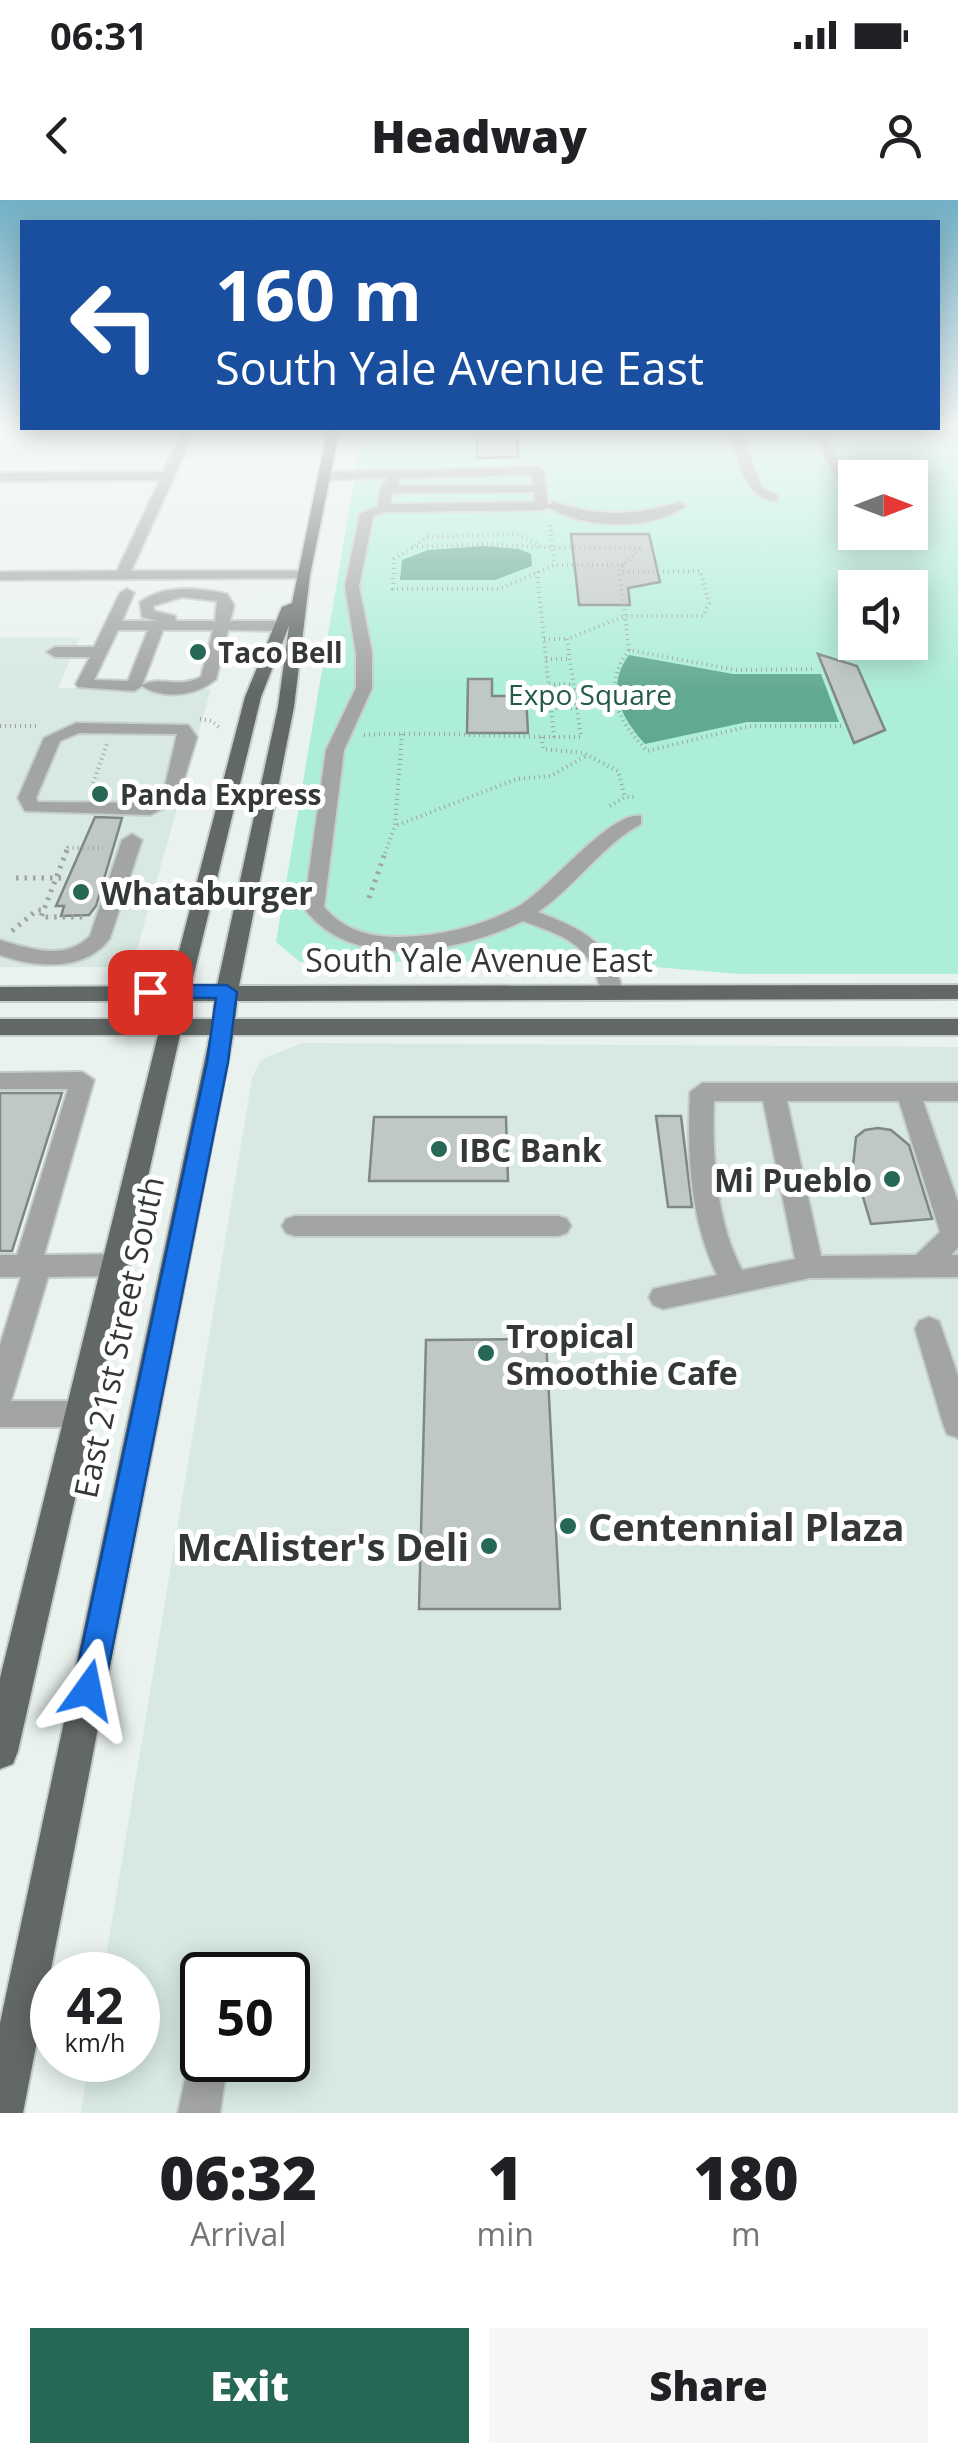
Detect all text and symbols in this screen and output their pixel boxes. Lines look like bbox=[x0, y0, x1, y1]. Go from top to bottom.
text: 06:31 bbox=[50, 9, 148, 61]
text: Headway bbox=[371, 105, 587, 166]
icon: back bbox=[30, 108, 85, 163]
icon: person bbox=[873, 108, 928, 163]
text: 160 m bbox=[215, 246, 422, 342]
icon: left bbox=[50, 260, 180, 390]
text: South Yale Avenue East bbox=[215, 337, 704, 398]
north arrow bbox=[838, 460, 928, 550]
map controls bbox=[838, 460, 928, 660]
button: sound bbox=[838, 570, 928, 660]
place label: Taco Bell bbox=[218, 633, 343, 671]
marker: Taco Bell bbox=[187, 641, 209, 663]
park label: Expo Square bbox=[508, 675, 672, 713]
place label: Panda Express bbox=[120, 775, 321, 813]
marker: Panda Express bbox=[89, 783, 111, 805]
place label: Whataburger bbox=[101, 871, 313, 914]
marker: Whataburger bbox=[70, 881, 92, 903]
street label: South Yale Avenue East bbox=[305, 938, 653, 981]
pin bbox=[108, 950, 193, 1035]
icon: arrive bbox=[123, 965, 178, 1020]
place label: IBC Bank bbox=[459, 1128, 602, 1171]
marker: IBC Bank bbox=[428, 1138, 450, 1160]
place label: Mi Pueblo bbox=[714, 1158, 872, 1201]
marker: Mi Pueblo bbox=[881, 1168, 903, 1190]
street label: East 21st Street South bbox=[63, 1172, 173, 1502]
place label: Tropical Smoothie Cafe bbox=[506, 1314, 738, 1394]
marker: Tropical Smoothie Cafe bbox=[475, 1342, 497, 1364]
place label: Centennial Plaza bbox=[588, 1500, 904, 1552]
marker: Centennial Plaza bbox=[557, 1515, 579, 1537]
place label: McAlister's Deli bbox=[176, 1520, 469, 1572]
marker: McAlister's Deli bbox=[478, 1535, 500, 1557]
position arrow bbox=[36, 1638, 140, 1742]
speed limit sign: 50 bbox=[180, 1952, 310, 2082]
text: 42 bbox=[66, 1971, 124, 2039]
text: km/h bbox=[65, 2025, 125, 2059]
text: 06:32 bbox=[159, 2136, 317, 2218]
text: 1 bbox=[488, 2136, 523, 2218]
text: 180 bbox=[693, 2136, 799, 2218]
text: Arrival bbox=[190, 2212, 286, 2255]
text: min bbox=[477, 2212, 534, 2255]
text: m bbox=[731, 2212, 761, 2255]
button: Exit bbox=[30, 2328, 469, 2443]
button: Share bbox=[489, 2328, 928, 2443]

